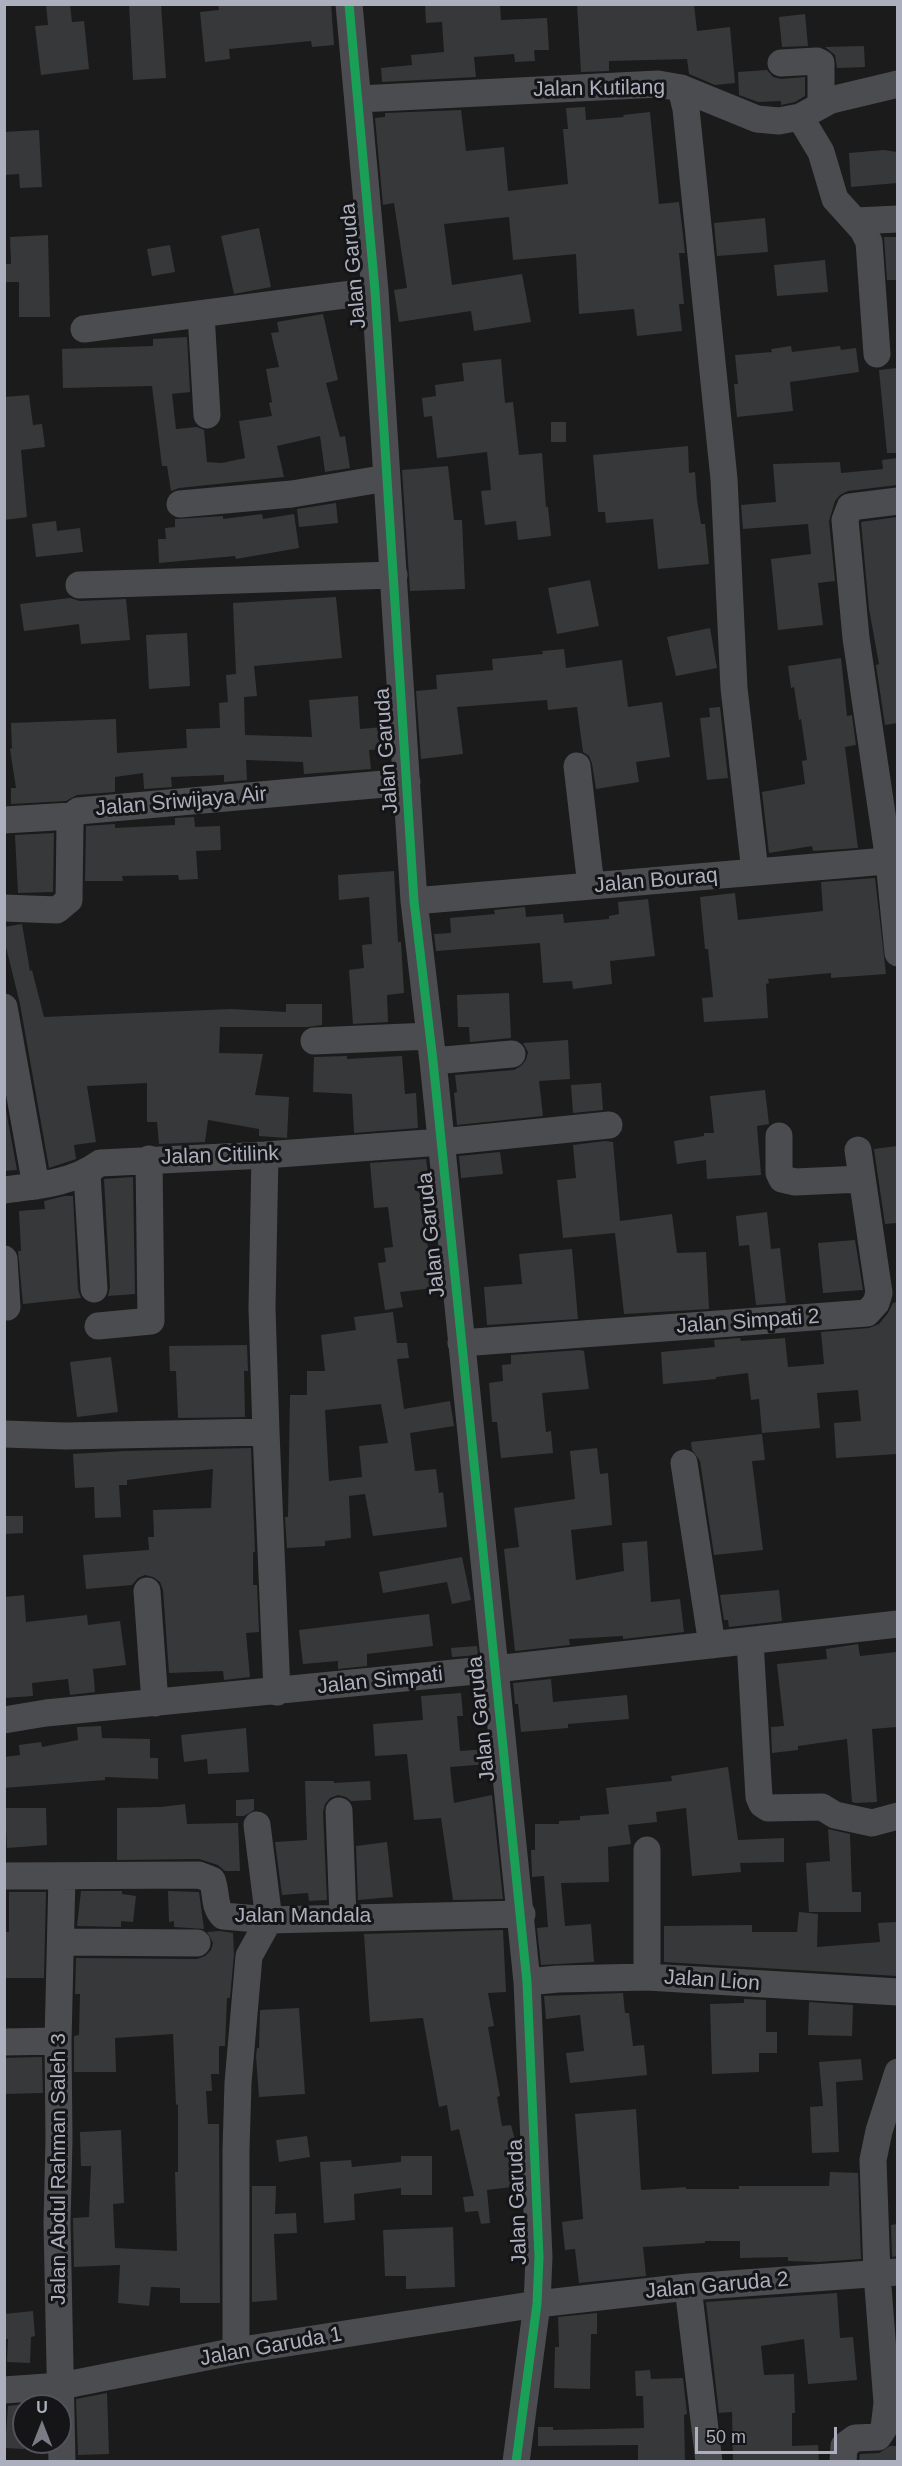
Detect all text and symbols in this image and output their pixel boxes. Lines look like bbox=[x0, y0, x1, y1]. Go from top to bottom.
street label: Jalan Kutilang bbox=[533, 75, 665, 103]
street label: Jalan Garuda bbox=[336, 202, 372, 330]
street label: Jalan Garuda bbox=[370, 687, 404, 815]
street label: Jalan Sriwijaya Air bbox=[94, 782, 268, 822]
street label: Jalan Bouraq bbox=[593, 863, 719, 899]
street label: Jalan Citilink bbox=[161, 1141, 279, 1171]
street label: Jalan Garuda bbox=[413, 1171, 451, 1299]
street label: Jalan Simpati 2 bbox=[676, 1304, 820, 1340]
street label: Jalan Garuda bbox=[463, 1655, 501, 1783]
street label: Jalan Simpati bbox=[316, 1662, 444, 1700]
street label: Jalan Mandala bbox=[235, 1903, 371, 1929]
street label: Jalan Lion bbox=[663, 1965, 761, 1997]
street label: Jalan Abdul Rahman Saleh 3 bbox=[46, 2033, 72, 2305]
street label: Jalan Garuda bbox=[503, 2139, 533, 2265]
street label: Jalan Garuda 2 bbox=[644, 2267, 790, 2305]
street label: Jalan Garuda 1 bbox=[198, 2322, 344, 2372]
north arrow bbox=[12, 2394, 72, 2454]
text: U bbox=[36, 2399, 48, 2416]
scale bar bbox=[698, 2415, 840, 2453]
text: 50 m bbox=[706, 2427, 746, 2447]

